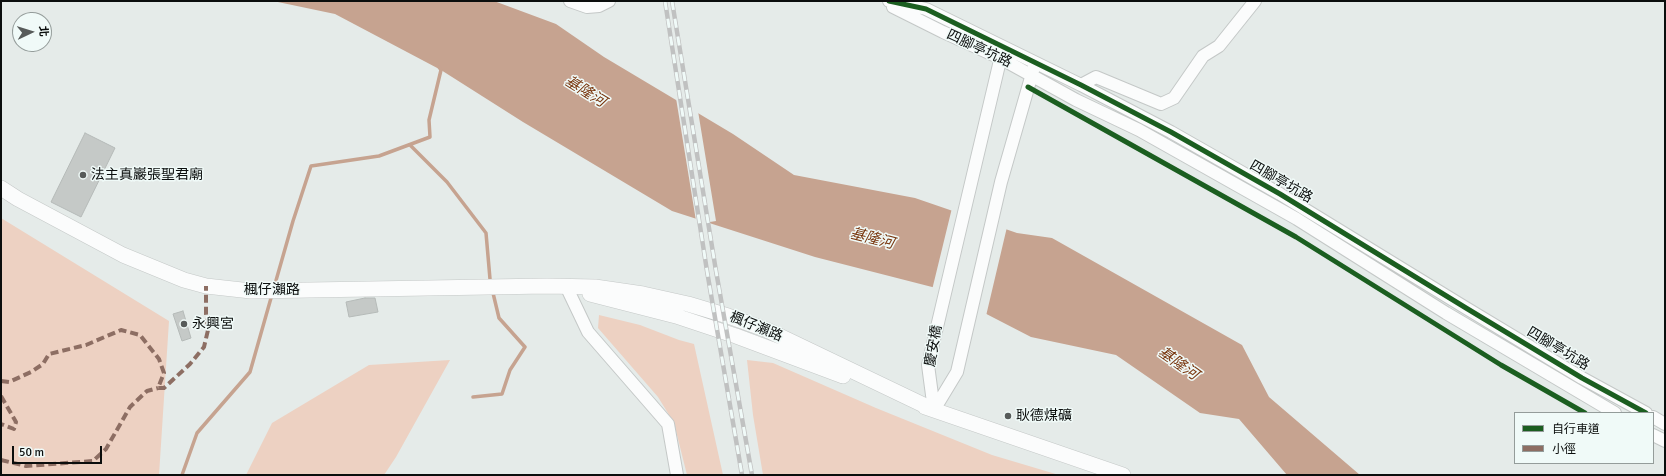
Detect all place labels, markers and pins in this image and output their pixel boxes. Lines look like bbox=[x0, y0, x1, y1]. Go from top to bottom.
place label: 法主真巖張聖君廟 bbox=[91, 167, 203, 183]
marker: 法主真巖張聖君廟 bbox=[78, 170, 88, 180]
place label: 永興宮 bbox=[192, 316, 234, 332]
marker: 永興宮 bbox=[179, 319, 189, 329]
place label: 耿德煤礦 bbox=[1016, 408, 1072, 424]
marker: 耿德煤礦 bbox=[1003, 411, 1013, 421]

